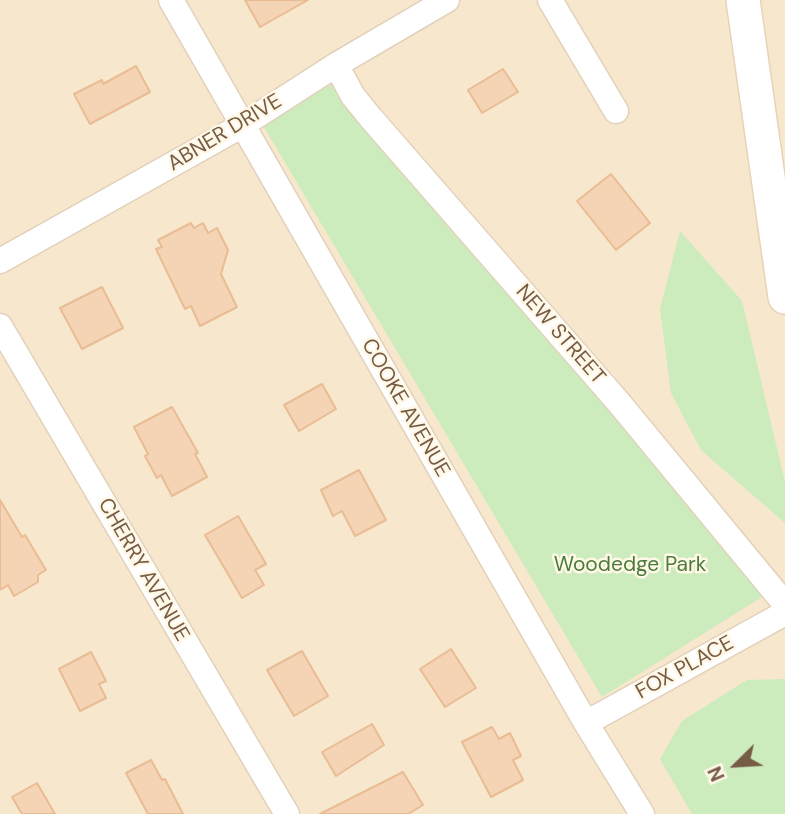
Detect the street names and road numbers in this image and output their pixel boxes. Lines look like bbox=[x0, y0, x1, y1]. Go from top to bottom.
street label: ABNER DRIVE bbox=[163, 89, 287, 177]
street label: NEW STREET bbox=[510, 280, 610, 390]
street label: COOKE AVENUE bbox=[355, 334, 455, 482]
street label: CHERRY AVENUE bbox=[92, 494, 194, 646]
street label: FOX PLACE bbox=[632, 631, 738, 705]

